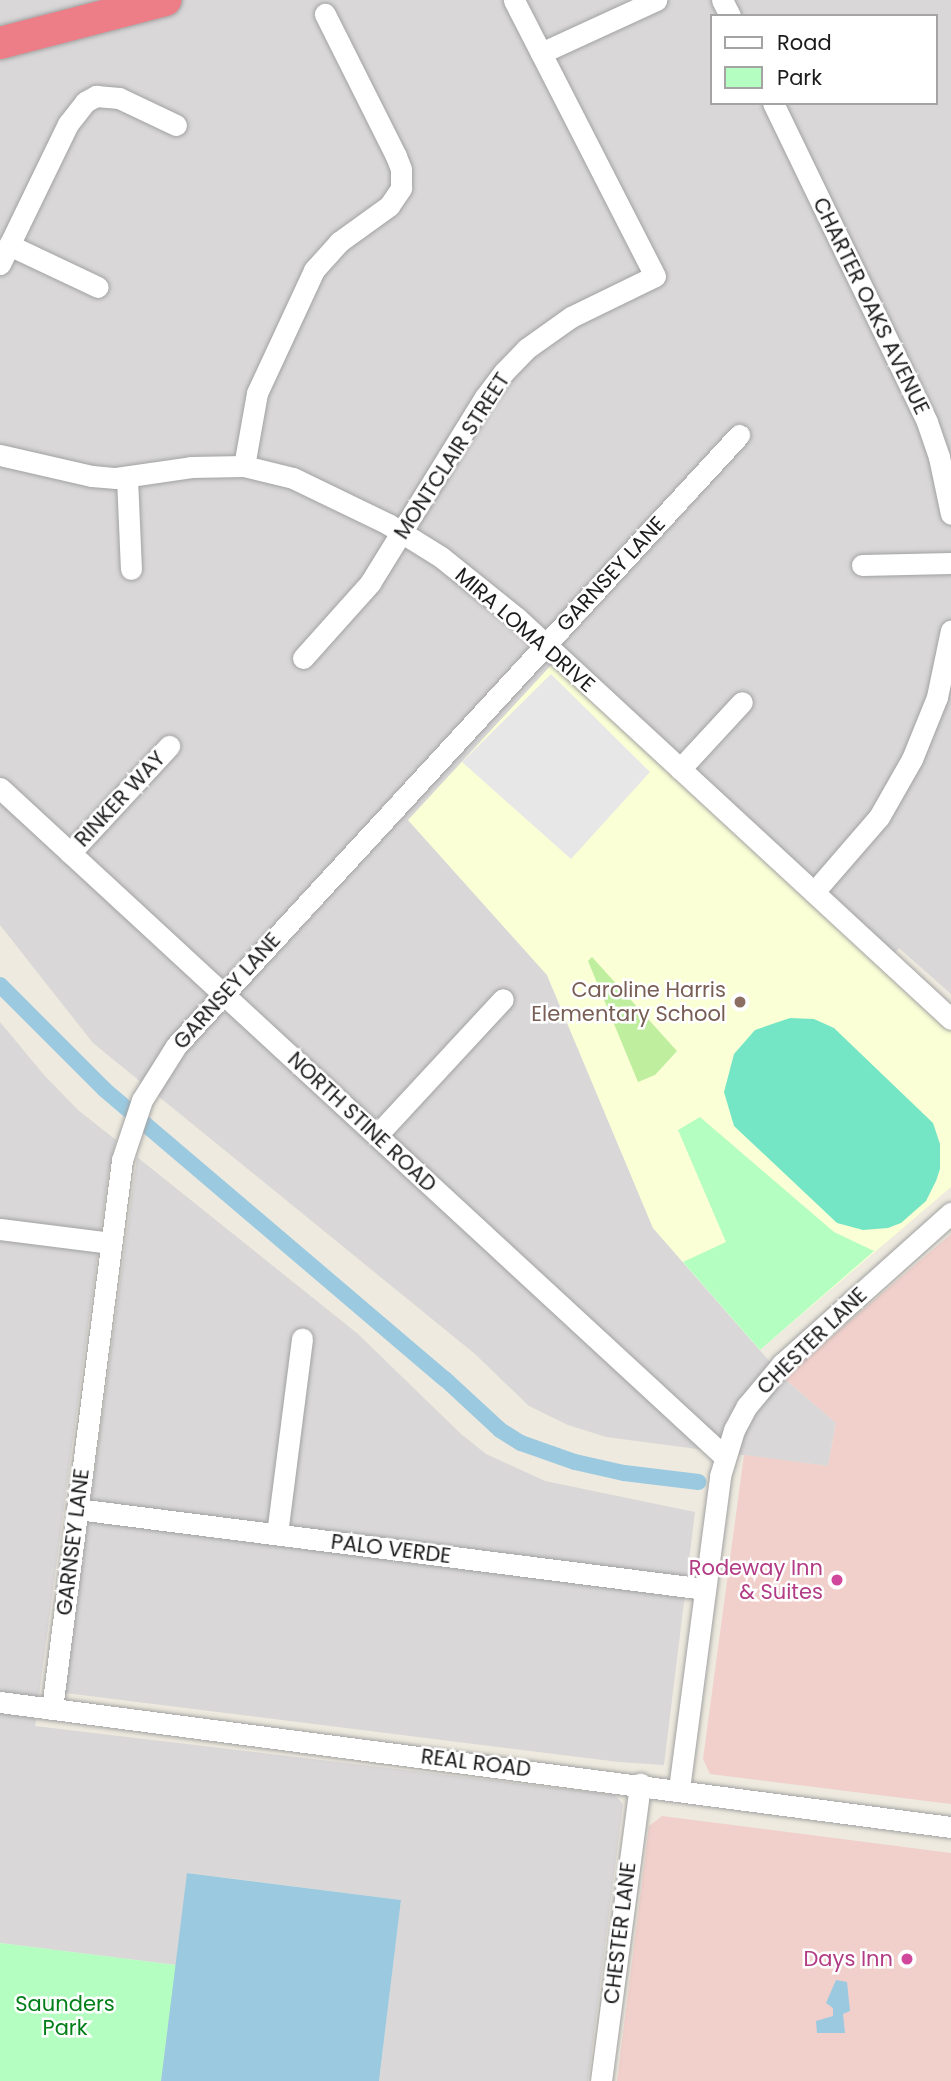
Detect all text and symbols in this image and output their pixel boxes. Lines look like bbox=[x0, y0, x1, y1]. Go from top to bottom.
legend bbox=[710, 14, 937, 105]
text: Road bbox=[777, 28, 832, 57]
text: Park bbox=[777, 63, 822, 92]
street label: CHARTER OAKS AVENUE bbox=[807, 193, 935, 419]
street label: MONTCLAIR STREET bbox=[389, 368, 515, 544]
street label: GARNSEY LANE bbox=[551, 511, 671, 637]
street label: MIRA LOMA DRIVE bbox=[450, 562, 600, 698]
street label: RINKER WAY bbox=[69, 746, 171, 852]
street label: GARNSEY LANE bbox=[168, 928, 286, 1054]
place label: Caroline Harris Elementary School bbox=[531, 977, 726, 1027]
marker: Caroline Harris Elementary School bbox=[732, 994, 748, 1010]
street label: NORTH STINE ROAD bbox=[283, 1047, 441, 1197]
street label: CHESTER LANE bbox=[752, 1282, 872, 1400]
street label: GARNSEY LANE bbox=[51, 1467, 95, 1617]
street label: PALO VERDE bbox=[329, 1529, 453, 1569]
place label: Rodeway Inn & Suites bbox=[689, 1555, 823, 1605]
marker: Rodeway Inn & Suites bbox=[829, 1572, 845, 1588]
street label: REAL ROAD bbox=[420, 1744, 532, 1782]
street label: CHESTER LANE bbox=[599, 1860, 641, 2006]
place label: Days Inn bbox=[804, 1946, 893, 1972]
marker: Days Inn bbox=[899, 1951, 915, 1967]
park label: Saunders Park bbox=[15, 1991, 115, 2041]

